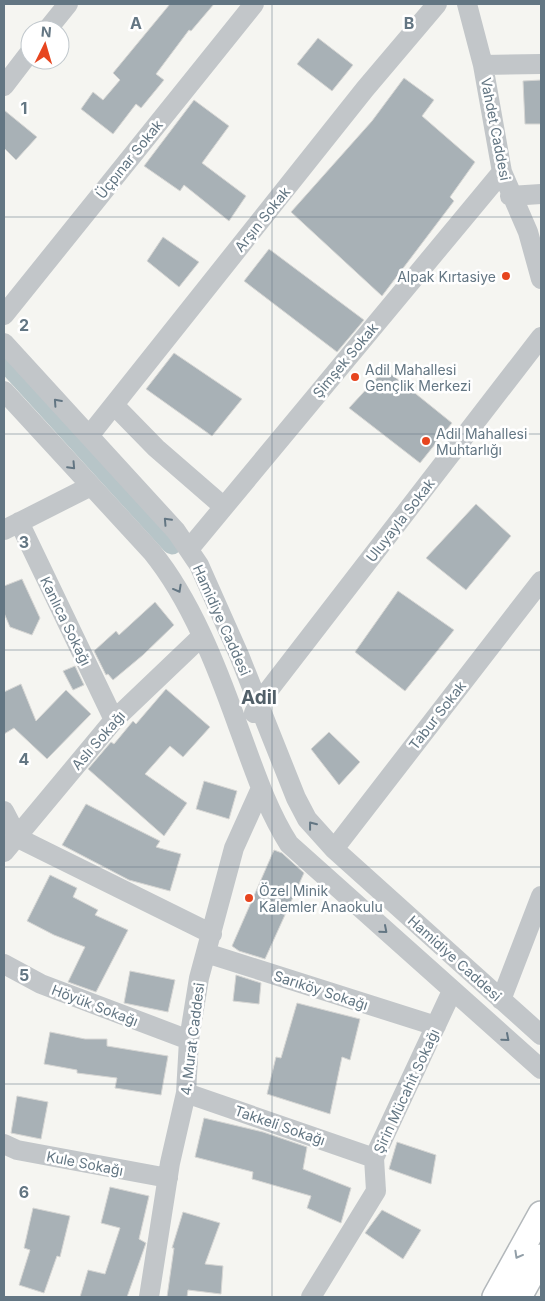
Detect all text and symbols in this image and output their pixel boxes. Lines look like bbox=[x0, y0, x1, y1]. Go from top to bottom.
text: A bbox=[130, 13, 142, 33]
text: B bbox=[404, 13, 414, 33]
north arrow bbox=[20, 20, 70, 70]
text: N bbox=[40, 23, 52, 40]
street label: Vahdet Caddesi bbox=[478, 76, 514, 182]
text: 1 bbox=[21, 98, 27, 118]
street label: Üçpınar Sokak bbox=[92, 116, 166, 202]
street label: Arşın Sokak bbox=[231, 183, 294, 255]
place label: Alpak Kırtasiye bbox=[397, 268, 496, 285]
marker: Alpak Kırtasiye bbox=[500, 270, 512, 282]
text: 2 bbox=[19, 315, 29, 335]
street label: Şimşek Sokak bbox=[309, 319, 381, 401]
place label: Adil Mahallesi Gençlik Merkezi bbox=[365, 361, 471, 394]
marker: Adil Mahallesi Gençlik Merkezi bbox=[349, 371, 361, 383]
one-way arrow bbox=[54, 398, 63, 407]
place label: Adil Mahallesi Muhtarlığı bbox=[436, 425, 527, 458]
marker: Adil Mahallesi Muhtarlığı bbox=[420, 435, 432, 447]
one-way arrow bbox=[66, 460, 75, 469]
street label: Uluyayla Sokak bbox=[362, 475, 438, 565]
one-way arrow bbox=[164, 518, 173, 527]
text: 3 bbox=[19, 532, 29, 552]
street label: Hamidiye Caddesi bbox=[190, 562, 254, 678]
street label: Kanlıca Sokağı bbox=[37, 574, 95, 668]
one-way arrow bbox=[171, 583, 181, 592]
street label: Tabur Sokak bbox=[405, 677, 469, 753]
district label: Adil bbox=[241, 686, 277, 709]
street label: Aslı Sokağı bbox=[68, 707, 128, 773]
text: 4 bbox=[19, 749, 30, 769]
one-way arrow bbox=[309, 821, 318, 830]
place label: Özel Minik Kalemler Anaokulu bbox=[259, 882, 383, 915]
marker: Özel Minik Kalemler Anaokulu bbox=[243, 892, 255, 904]
street label: Hamidiye Caddesi bbox=[405, 912, 505, 1004]
one-way arrow bbox=[378, 924, 387, 933]
text: 5 bbox=[19, 965, 29, 985]
street label: Sarıköy Sokağı bbox=[272, 967, 370, 1013]
street label: Höyük Sokağı bbox=[49, 981, 141, 1029]
street label: 4. Murat Caddesi bbox=[177, 982, 207, 1096]
street label: Şirin Mücahit Sokağı bbox=[370, 1026, 442, 1156]
one-way arrow bbox=[500, 1032, 509, 1041]
street label: Takkeli Sokağı bbox=[232, 1102, 328, 1148]
street label: Kule Sokağı bbox=[45, 1147, 125, 1179]
text: 6 bbox=[19, 1182, 29, 1202]
one-way arrow bbox=[514, 1250, 524, 1259]

